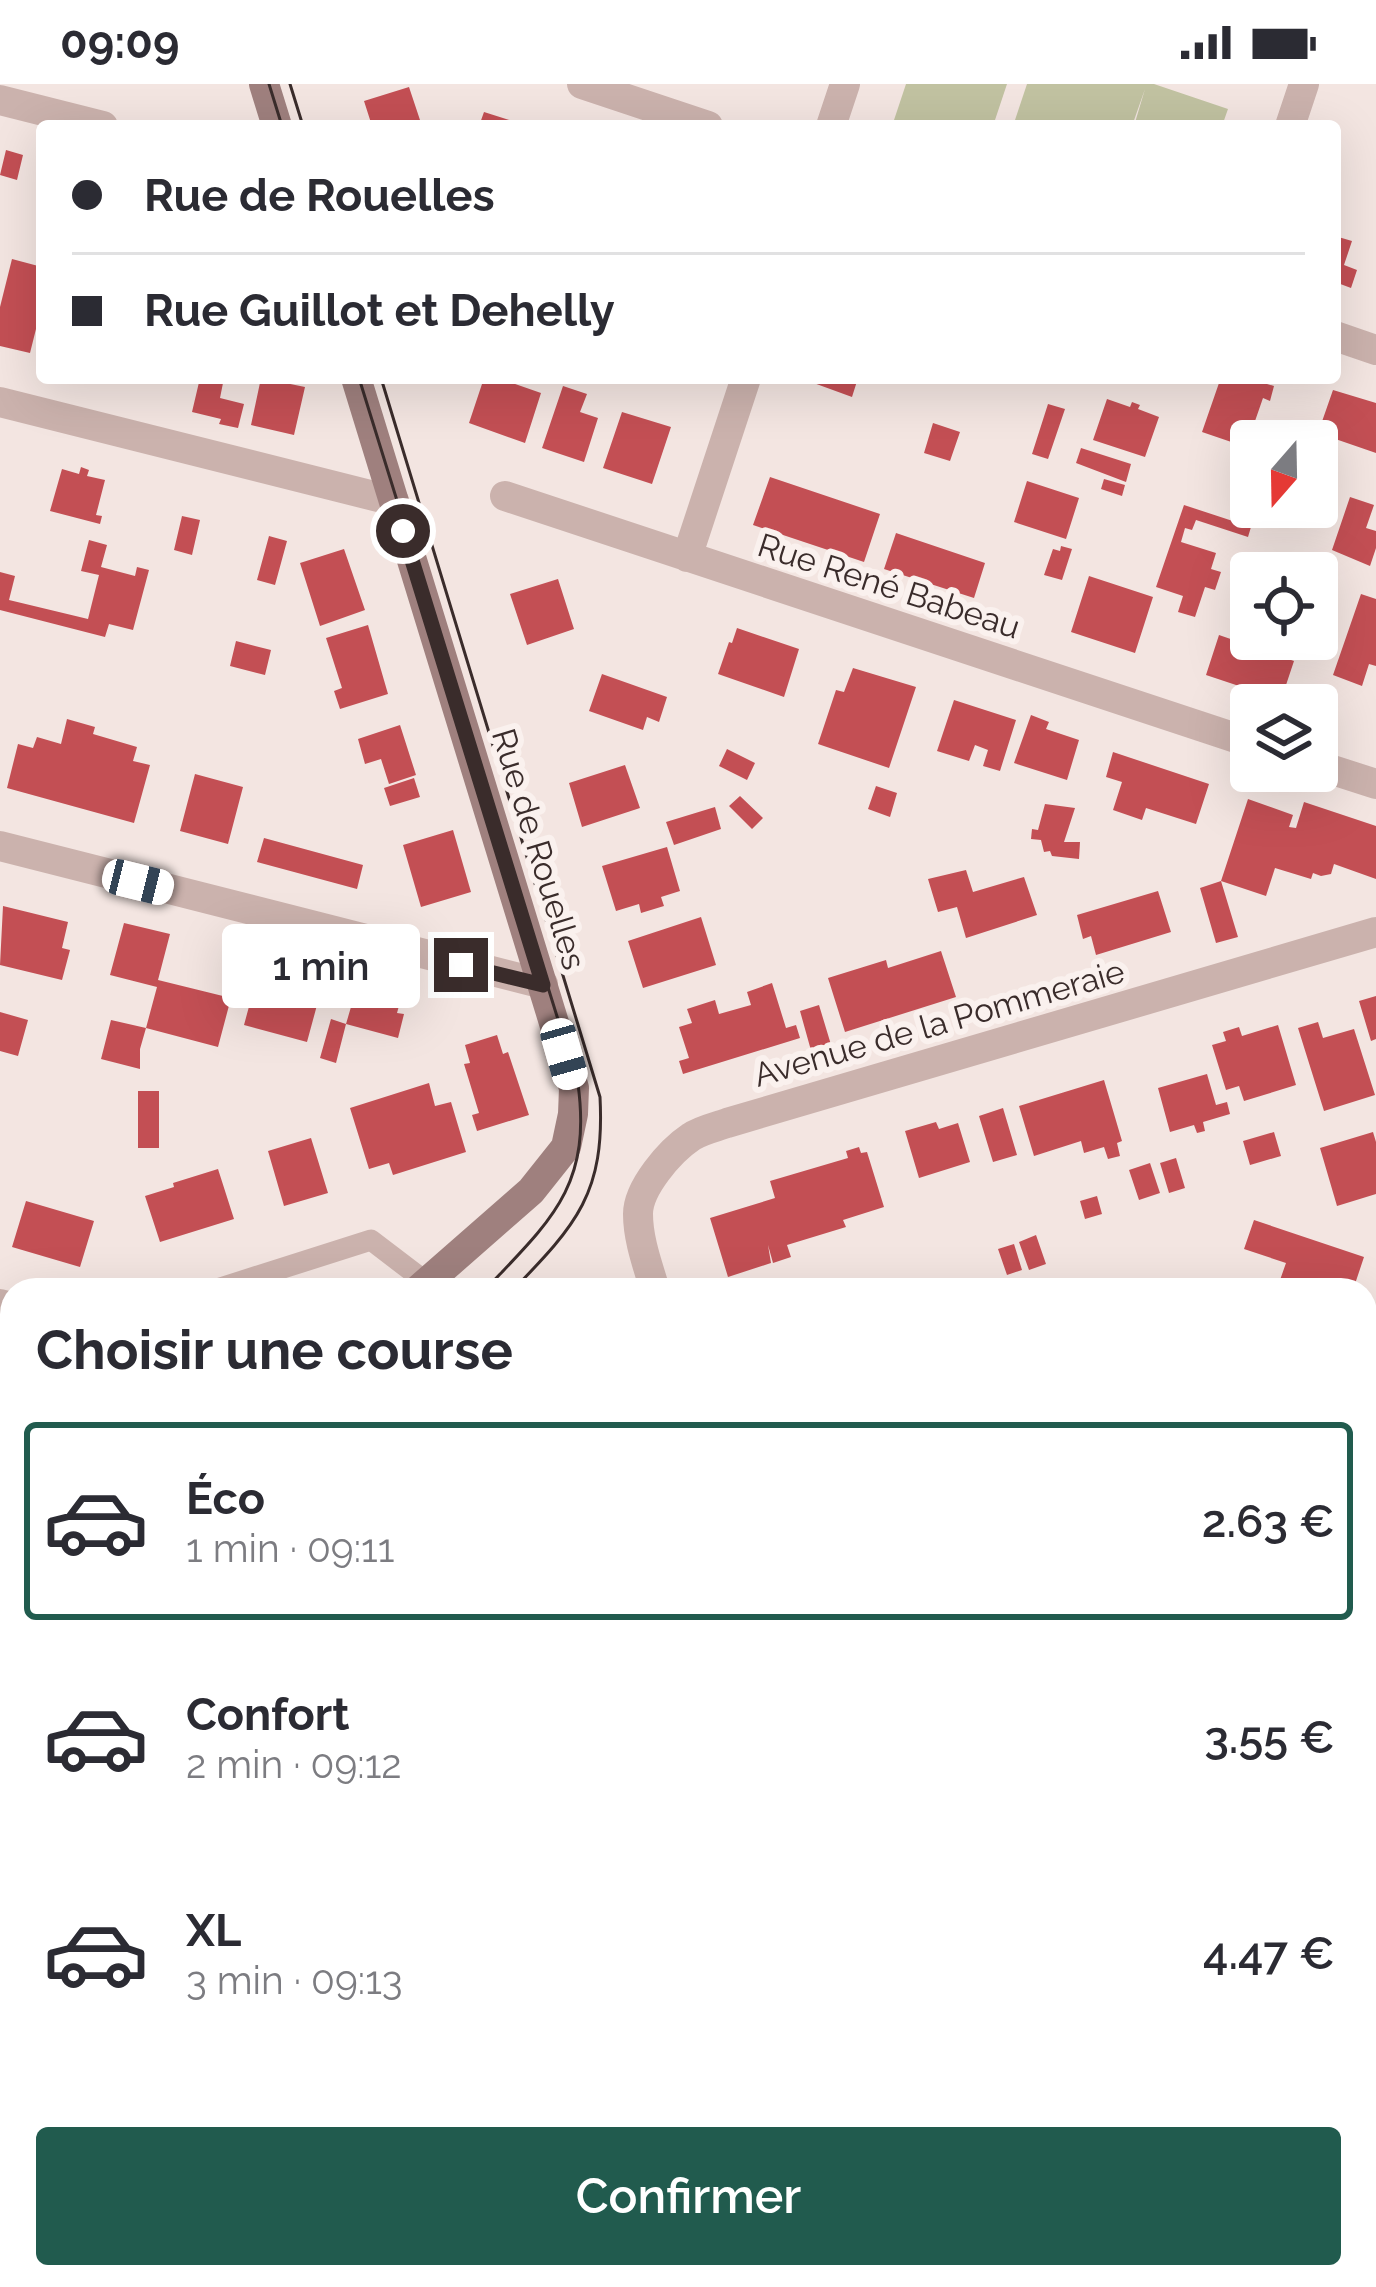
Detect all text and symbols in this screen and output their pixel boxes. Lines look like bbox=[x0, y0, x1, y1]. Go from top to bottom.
text: 09:09 bbox=[60, 16, 179, 69]
text: Rue de Rouelles bbox=[144, 169, 495, 222]
text: Rue Guillot et Dehelly bbox=[144, 284, 615, 337]
north arrow bbox=[1230, 420, 1338, 528]
map controls bbox=[1230, 420, 1338, 792]
route start bbox=[376, 504, 430, 558]
street label: Rue René Babeau bbox=[753, 525, 1025, 647]
button: locate bbox=[1230, 552, 1338, 660]
button: layers bbox=[1230, 684, 1338, 792]
street label: Rue de Rouelles bbox=[484, 724, 594, 974]
car bbox=[99, 856, 177, 908]
callout: 1 min bbox=[221, 923, 419, 1007]
route end bbox=[434, 938, 488, 992]
text: 1 min bbox=[273, 943, 369, 989]
street label: Avenue de la Pommeraie bbox=[749, 951, 1129, 1095]
car bbox=[537, 1014, 591, 1094]
text: Choisir une course bbox=[36, 1318, 513, 1382]
icon: car bbox=[42, 1467, 150, 1575]
text: Éco bbox=[186, 1472, 265, 1525]
text: 2.63 € bbox=[1202, 1495, 1335, 1548]
text: 1 min · 09:11 bbox=[186, 1525, 394, 1571]
icon: car bbox=[42, 1683, 150, 1791]
text: Confort bbox=[186, 1688, 349, 1741]
text: 3.55 € bbox=[1204, 1711, 1335, 1764]
text: 2 min · 09:12 bbox=[186, 1741, 402, 1787]
icon: car bbox=[42, 1899, 150, 2007]
text: XL bbox=[186, 1904, 241, 1957]
text: 4.47 € bbox=[1203, 1927, 1335, 1980]
text: 3 min · 09:13 bbox=[186, 1957, 403, 2003]
button: Confirmer bbox=[36, 2127, 1341, 2265]

